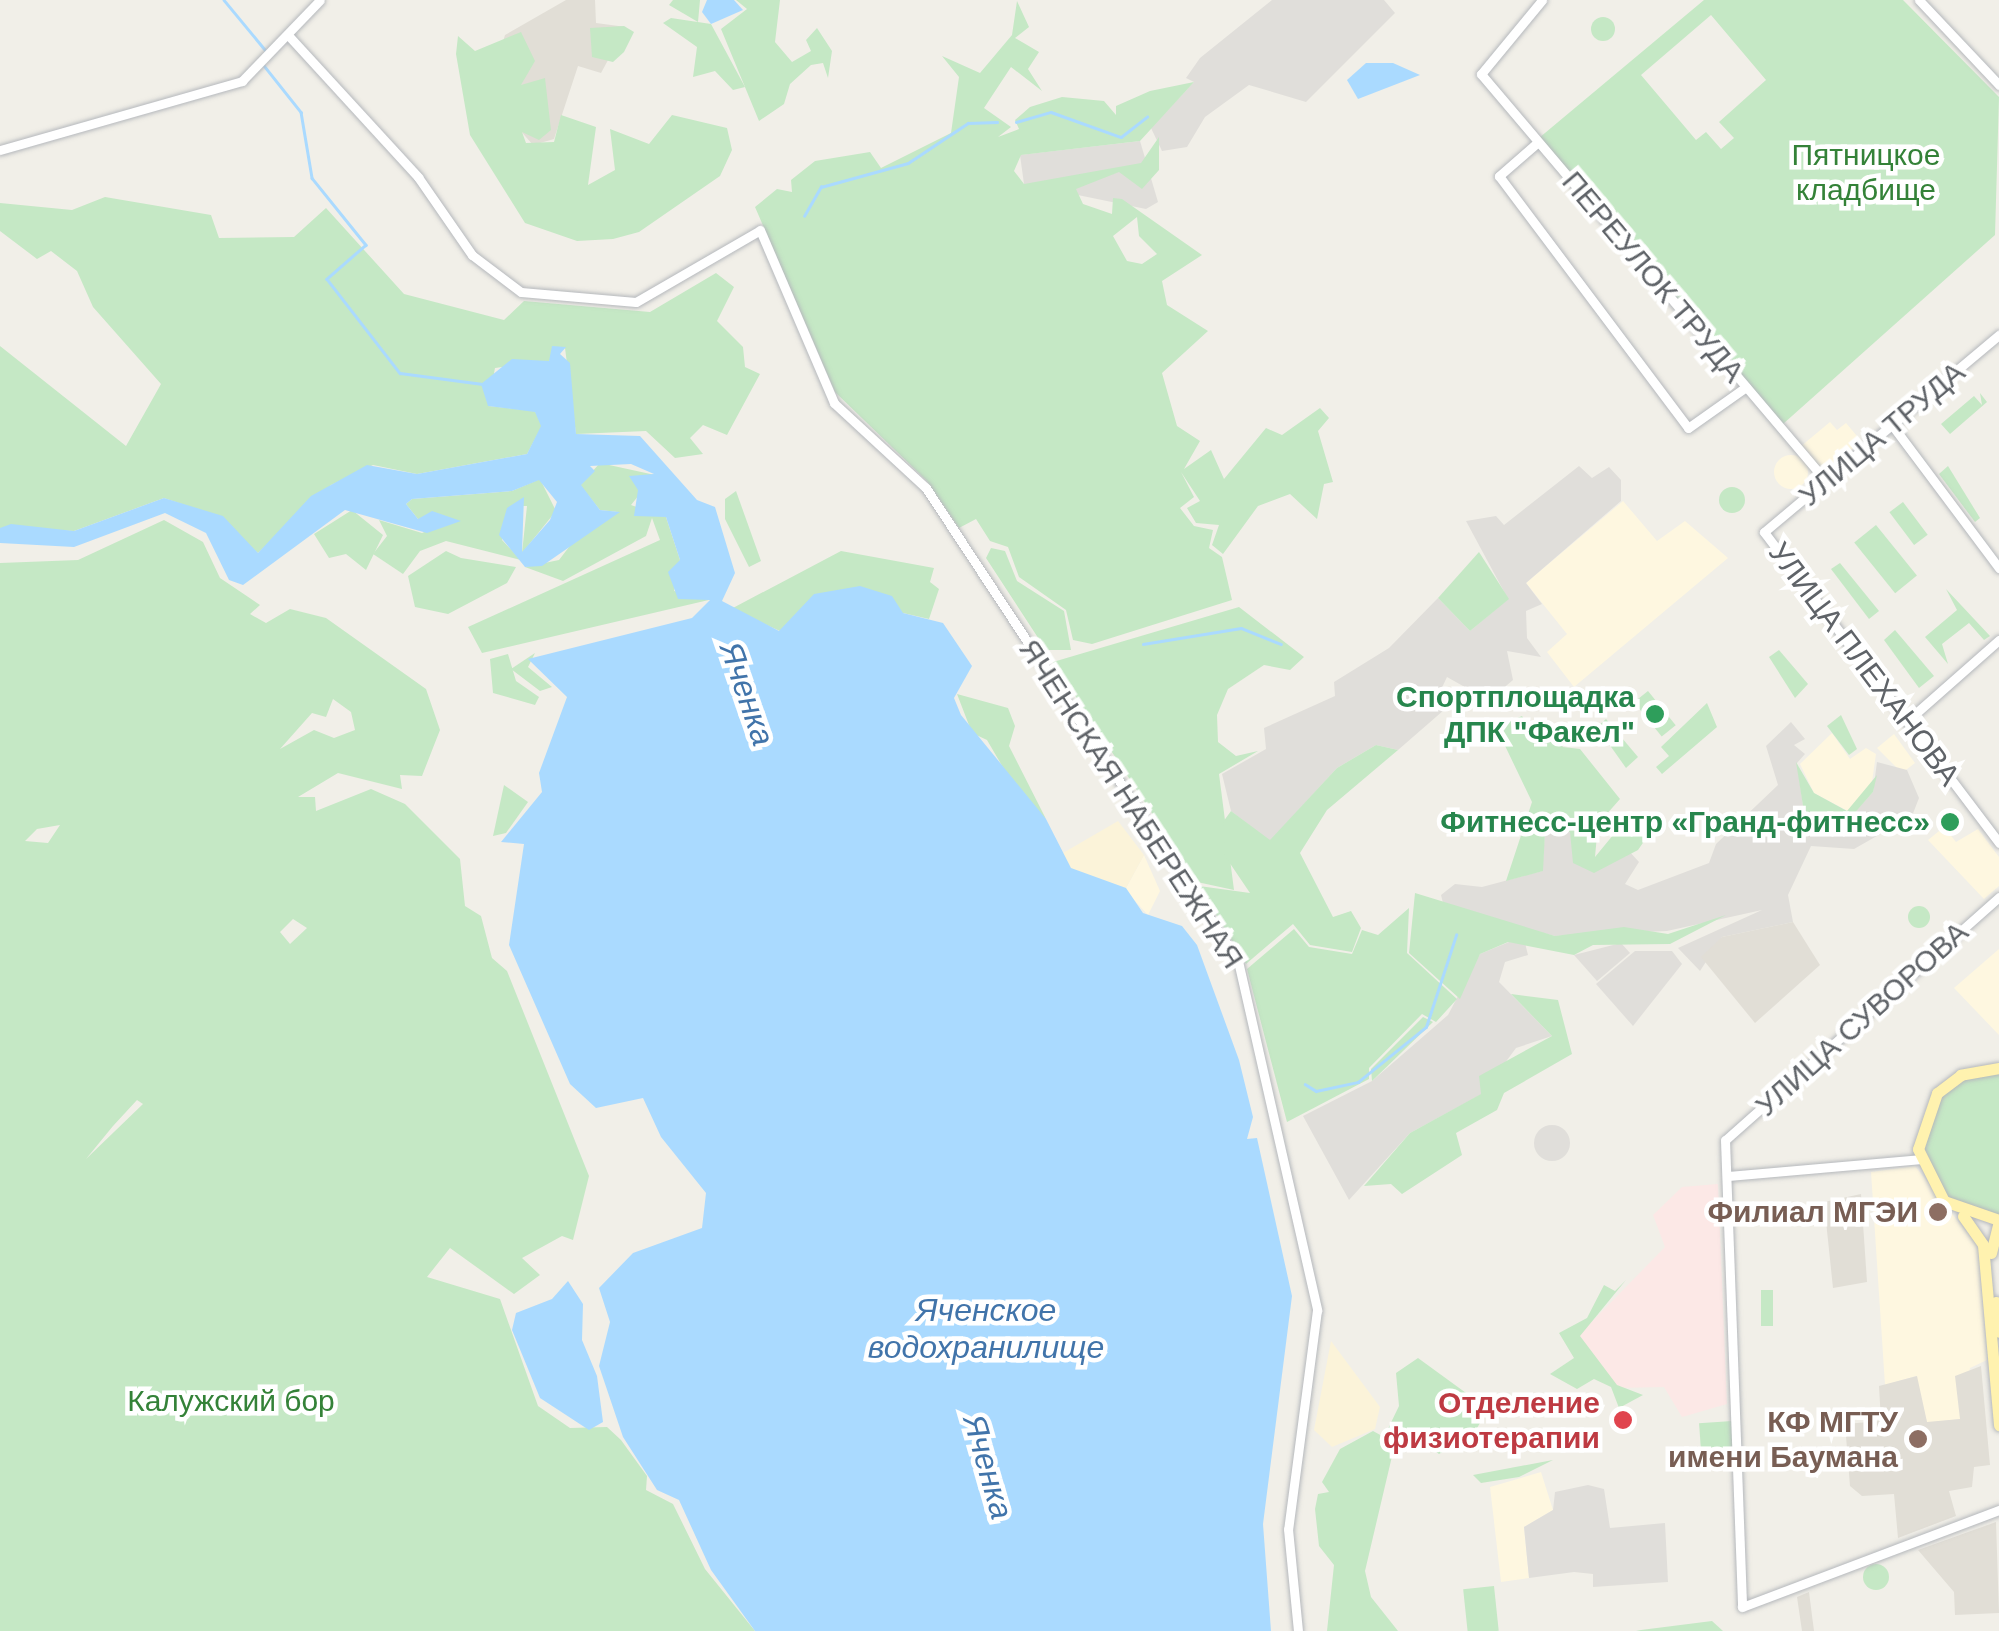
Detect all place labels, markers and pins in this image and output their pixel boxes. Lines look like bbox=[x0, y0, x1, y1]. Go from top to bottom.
place label: Спортплощадка ДПК "Факел" bbox=[1396, 679, 1635, 750]
marker: Спортплощадка ДПК "Факел" bbox=[1644, 703, 1666, 725]
place label: Фитнесс-центр «Гранд-фитнесс» bbox=[1440, 804, 1930, 840]
marker: Фитнесс-центр «Гранд-фитнесс» bbox=[1939, 811, 1961, 833]
place label: Филиал МГЭИ bbox=[1707, 1194, 1918, 1230]
marker: Филиал МГЭИ bbox=[1927, 1201, 1949, 1223]
place label: Отделение физиотерапии bbox=[1383, 1385, 1600, 1456]
place label: КФ МГТУ имени Баумана bbox=[1668, 1404, 1898, 1474]
marker: Отделение физиотерапии bbox=[1610, 1407, 1636, 1433]
marker: КФ МГТУ имени Баумана bbox=[1907, 1428, 1929, 1450]

